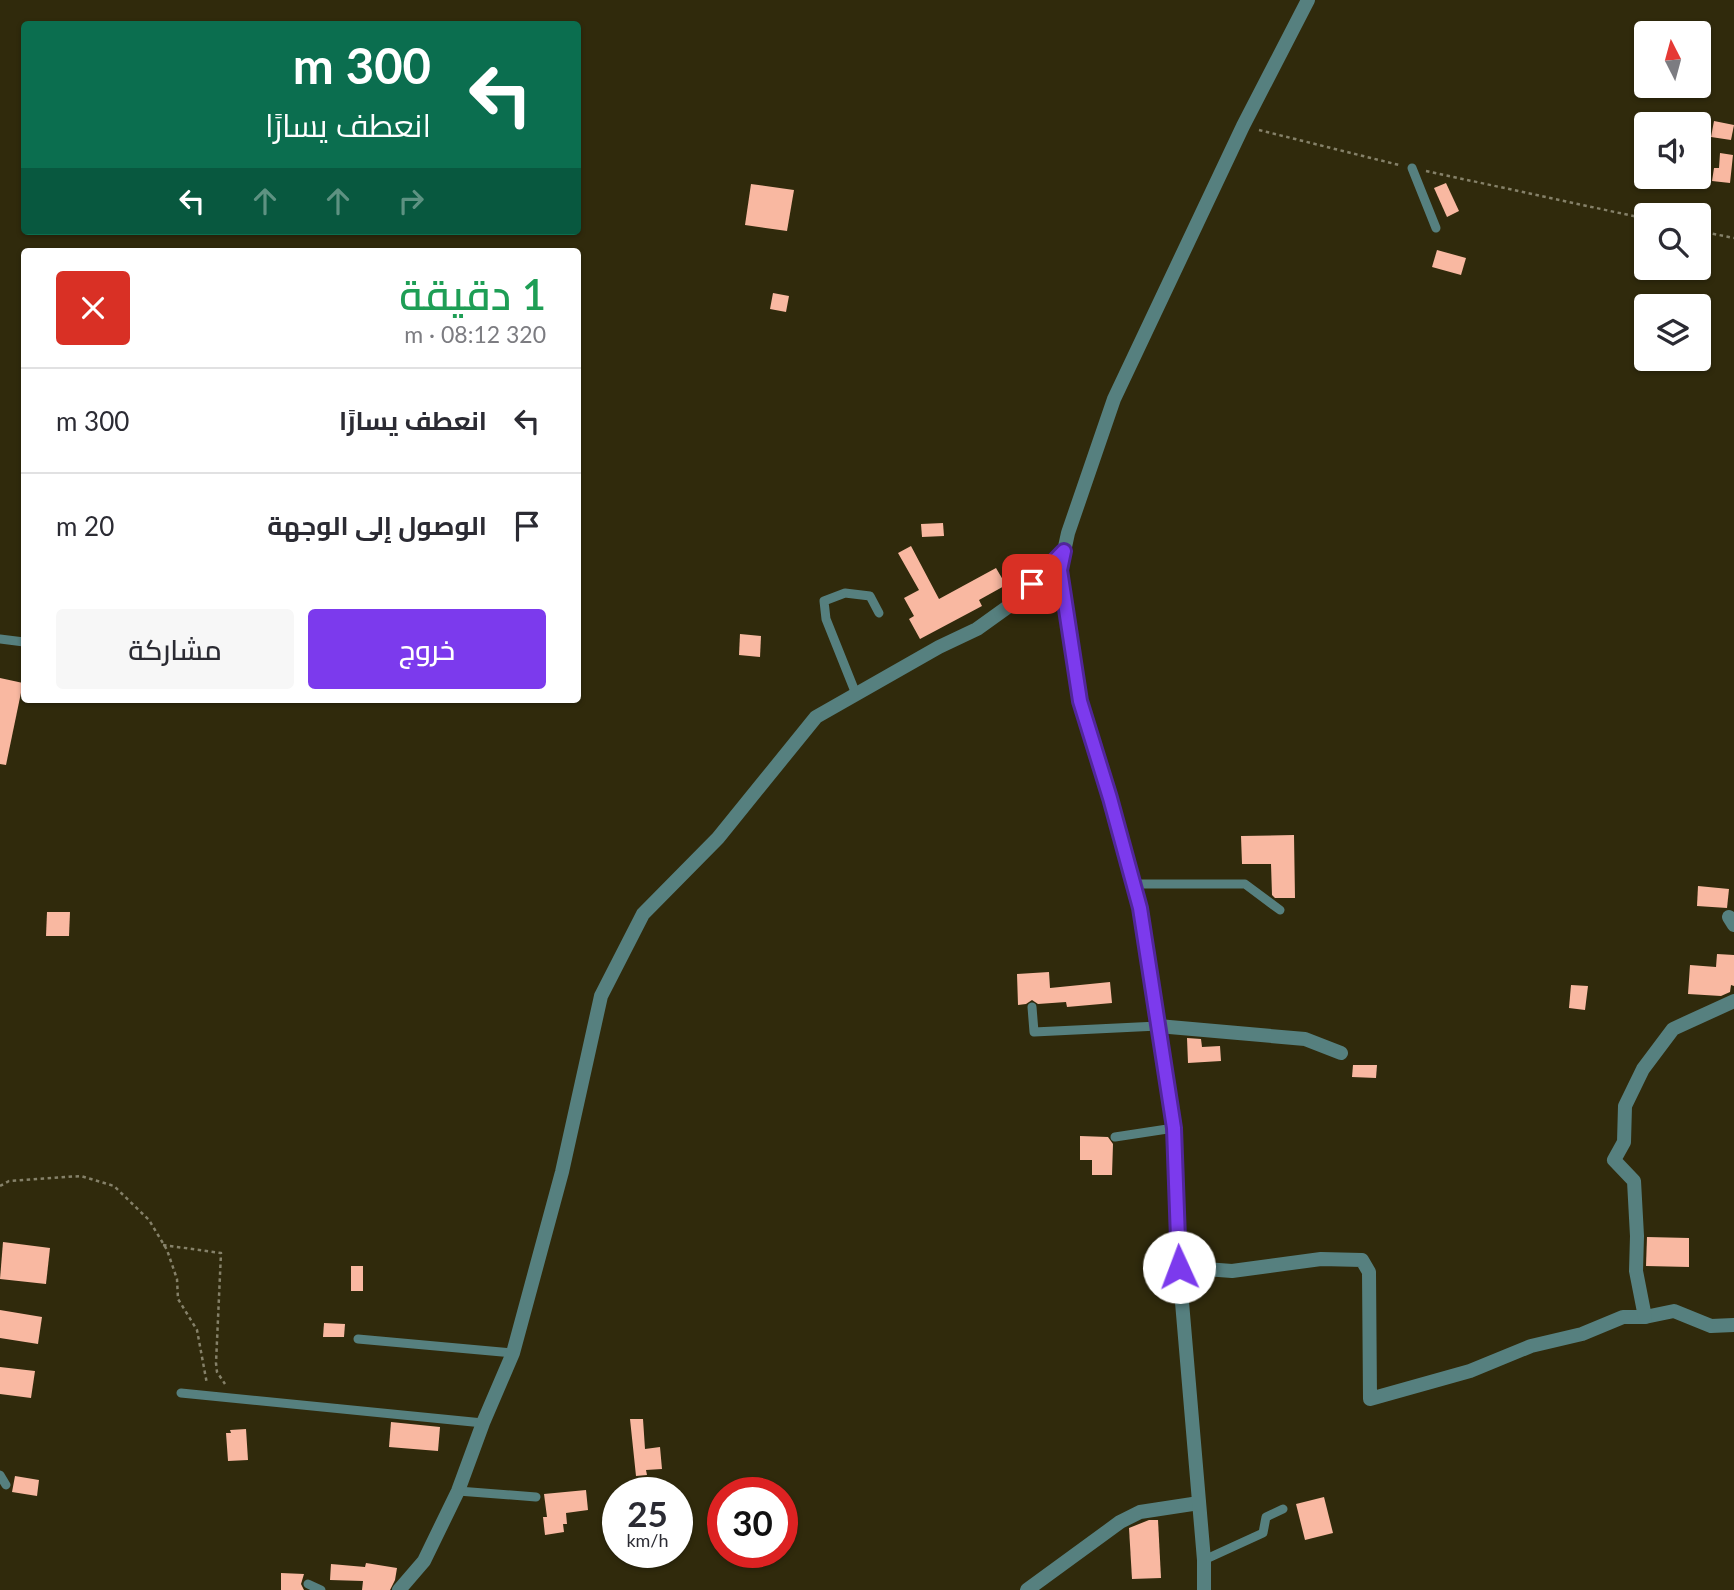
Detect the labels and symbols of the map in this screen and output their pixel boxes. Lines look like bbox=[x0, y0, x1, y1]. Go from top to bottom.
north arrow bbox=[1634, 21, 1712, 98]
pin bbox=[1002, 554, 1062, 614]
position arrow bbox=[1142, 1230, 1216, 1304]
speed limit sign: 30 bbox=[707, 1477, 798, 1568]

